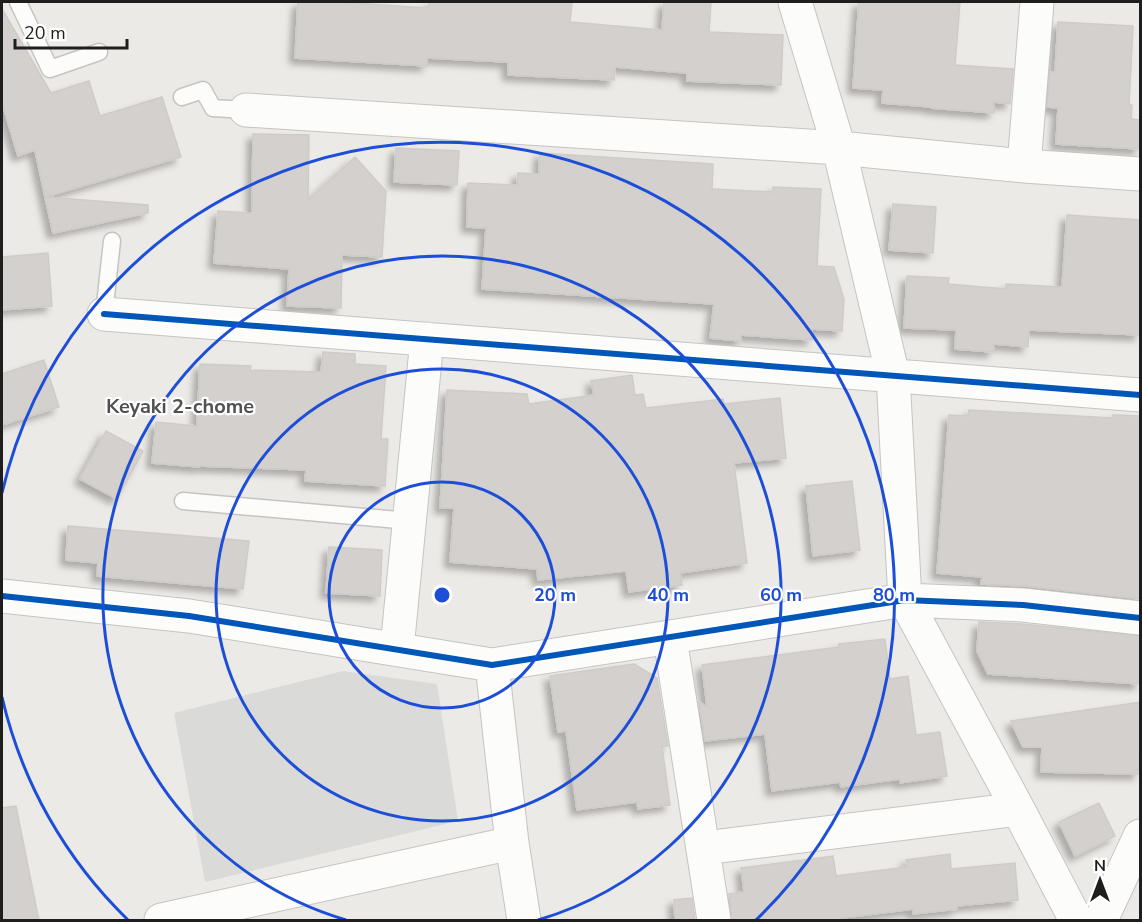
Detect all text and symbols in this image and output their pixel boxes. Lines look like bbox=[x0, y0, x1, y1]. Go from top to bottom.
scale bar bbox=[15, 12, 128, 50]
text: 20 m bbox=[24, 21, 66, 45]
district label: Keyaki 2-chome bbox=[106, 393, 254, 420]
text: 20 m bbox=[534, 583, 576, 607]
text: 40 m bbox=[647, 583, 689, 607]
text: 60 m bbox=[760, 583, 802, 607]
text: 80 m bbox=[873, 583, 915, 607]
centre of rings bbox=[432, 585, 452, 605]
north arrow bbox=[1070, 850, 1130, 910]
text: N bbox=[1094, 855, 1106, 877]

